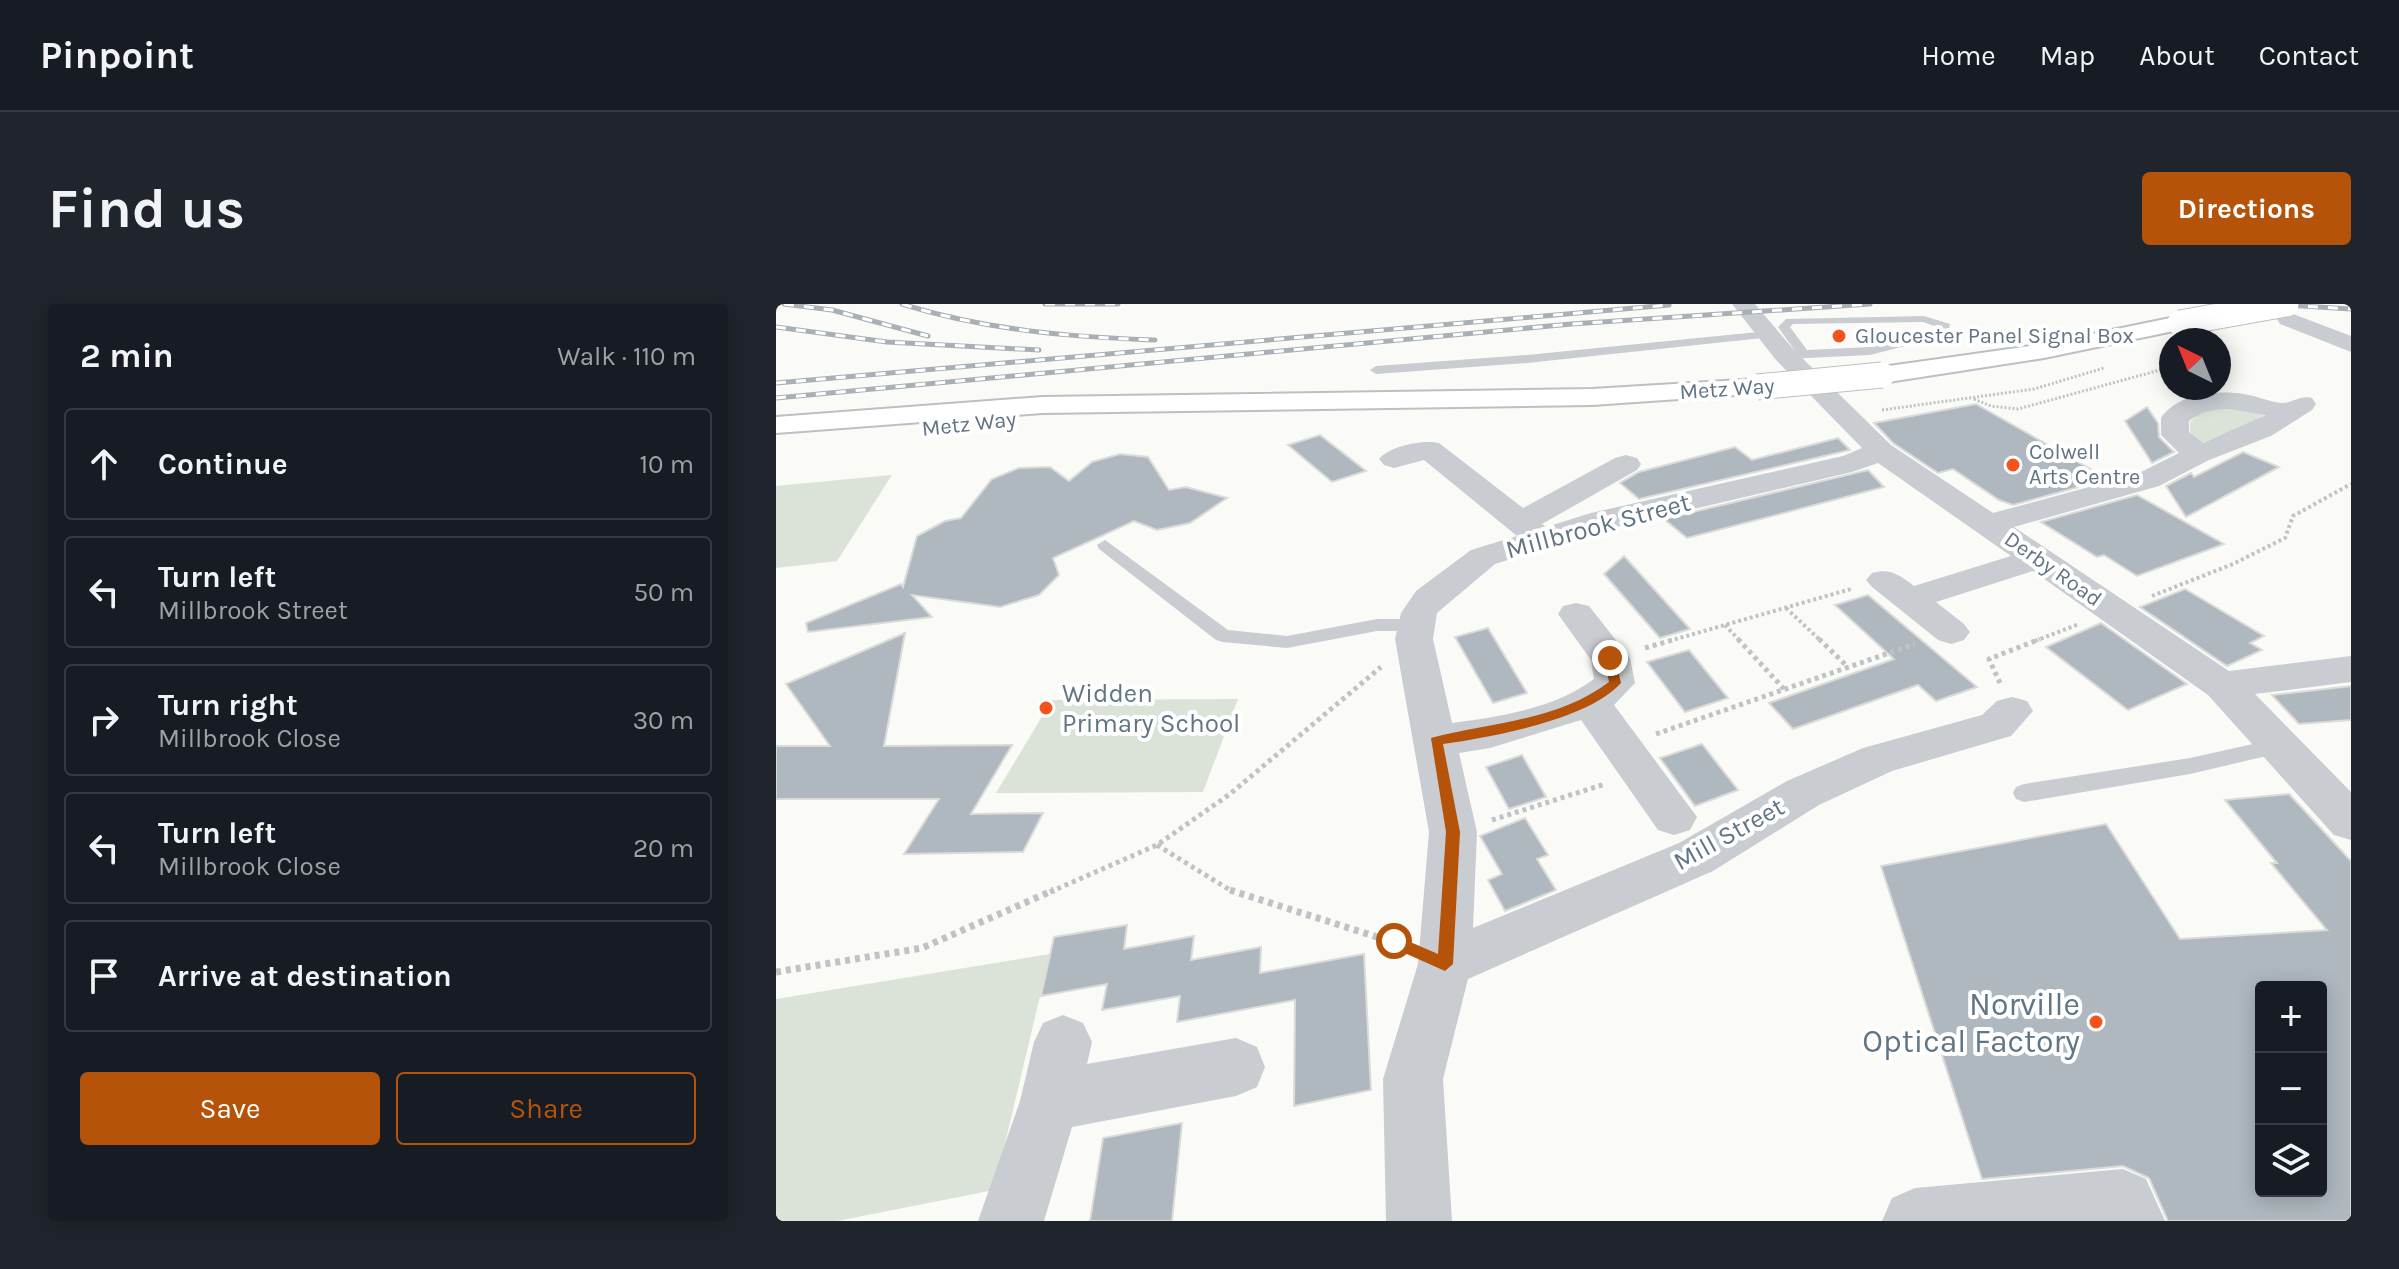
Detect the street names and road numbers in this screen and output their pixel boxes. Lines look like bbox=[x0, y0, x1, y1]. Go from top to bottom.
street label: Metz Way bbox=[1679, 373, 1775, 405]
street label: Metz Way bbox=[920, 406, 1018, 442]
street label: Millbrook Street bbox=[1502, 486, 1694, 566]
street label: Derby Road bbox=[1999, 526, 2107, 612]
street label: Mill Street bbox=[1668, 791, 1790, 877]

